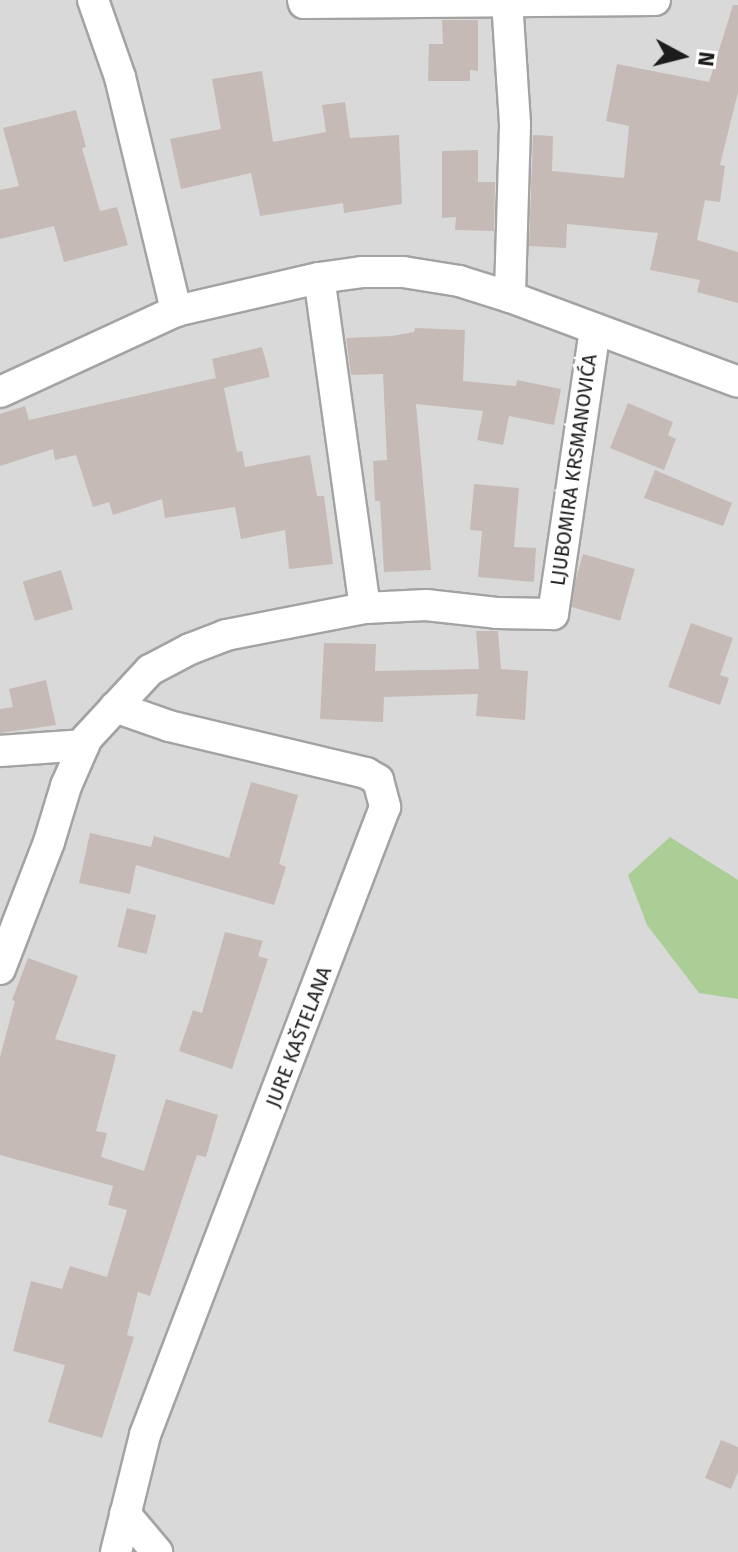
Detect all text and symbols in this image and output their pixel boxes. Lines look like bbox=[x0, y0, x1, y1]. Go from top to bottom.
north arrow bbox=[642, 16, 722, 96]
text: N bbox=[692, 50, 721, 68]
street label: LJUBOMIRA KRSMANOVIĆA bbox=[546, 353, 602, 587]
street label: JURE KAŠTELANA bbox=[261, 963, 337, 1111]

